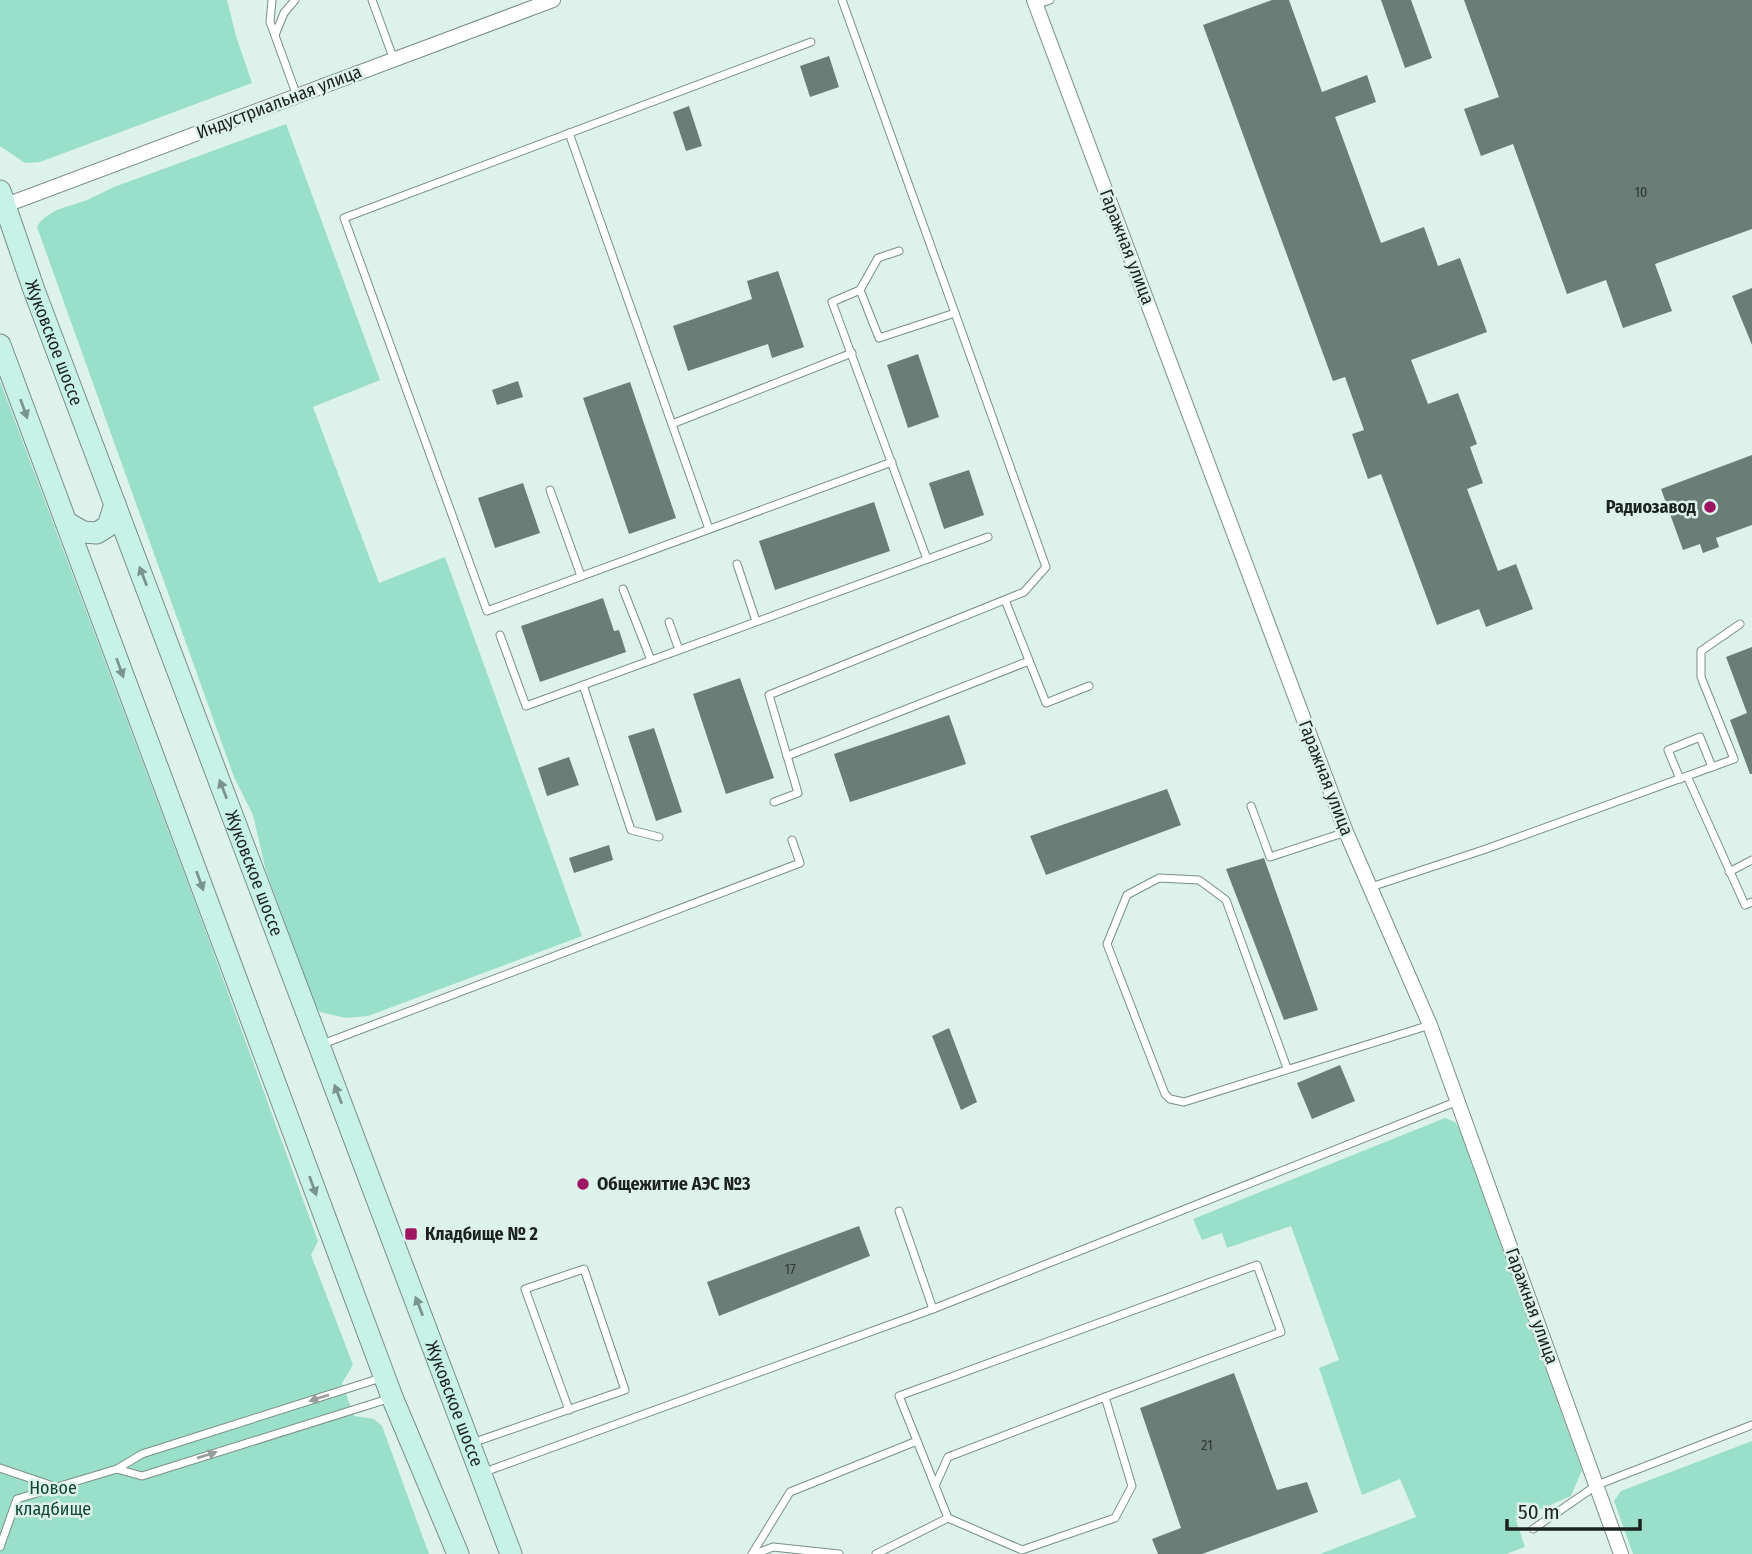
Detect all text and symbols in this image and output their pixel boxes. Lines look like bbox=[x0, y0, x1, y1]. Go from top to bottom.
street label: Индустриальная улица bbox=[193, 60, 365, 144]
house number: 10 bbox=[1635, 184, 1647, 201]
street label: Гаражная улица bbox=[1095, 186, 1159, 308]
street label: Жуковское шоссе bbox=[20, 277, 88, 409]
one-way arrow bbox=[19, 399, 30, 420]
place label: Радиозавод bbox=[1606, 496, 1696, 518]
marker: Радиозавод bbox=[1702, 499, 1718, 515]
one-way arrow bbox=[137, 566, 148, 587]
one-way arrow bbox=[115, 658, 126, 679]
street label: Гаражная улица bbox=[1294, 717, 1358, 839]
one-way arrow bbox=[217, 779, 228, 800]
street label: Жуковское шоссе bbox=[220, 807, 288, 939]
one-way arrow bbox=[194, 871, 205, 892]
one-way arrow bbox=[333, 1083, 344, 1104]
place label: Общежитие АЭС №3 bbox=[597, 1173, 751, 1195]
one-way arrow bbox=[308, 1176, 319, 1197]
marker: Общежитие АЭС №3 bbox=[575, 1176, 591, 1192]
place label: Кладбище № 2 bbox=[425, 1223, 538, 1245]
marker: Кладбище № 2 bbox=[403, 1226, 419, 1242]
street label: Гаражная улица bbox=[1501, 1245, 1563, 1367]
house number: 17 bbox=[784, 1261, 796, 1278]
one-way arrow bbox=[413, 1296, 424, 1317]
street label: Жуковское шоссе bbox=[421, 1338, 488, 1470]
one-way arrow bbox=[309, 1393, 330, 1403]
house number: 21 bbox=[1201, 1437, 1213, 1454]
one-way arrow bbox=[197, 1450, 218, 1460]
park label: Новое кладбище bbox=[15, 1477, 91, 1520]
scale bar bbox=[1507, 1488, 1640, 1532]
text: 50 m bbox=[1518, 1499, 1560, 1525]

